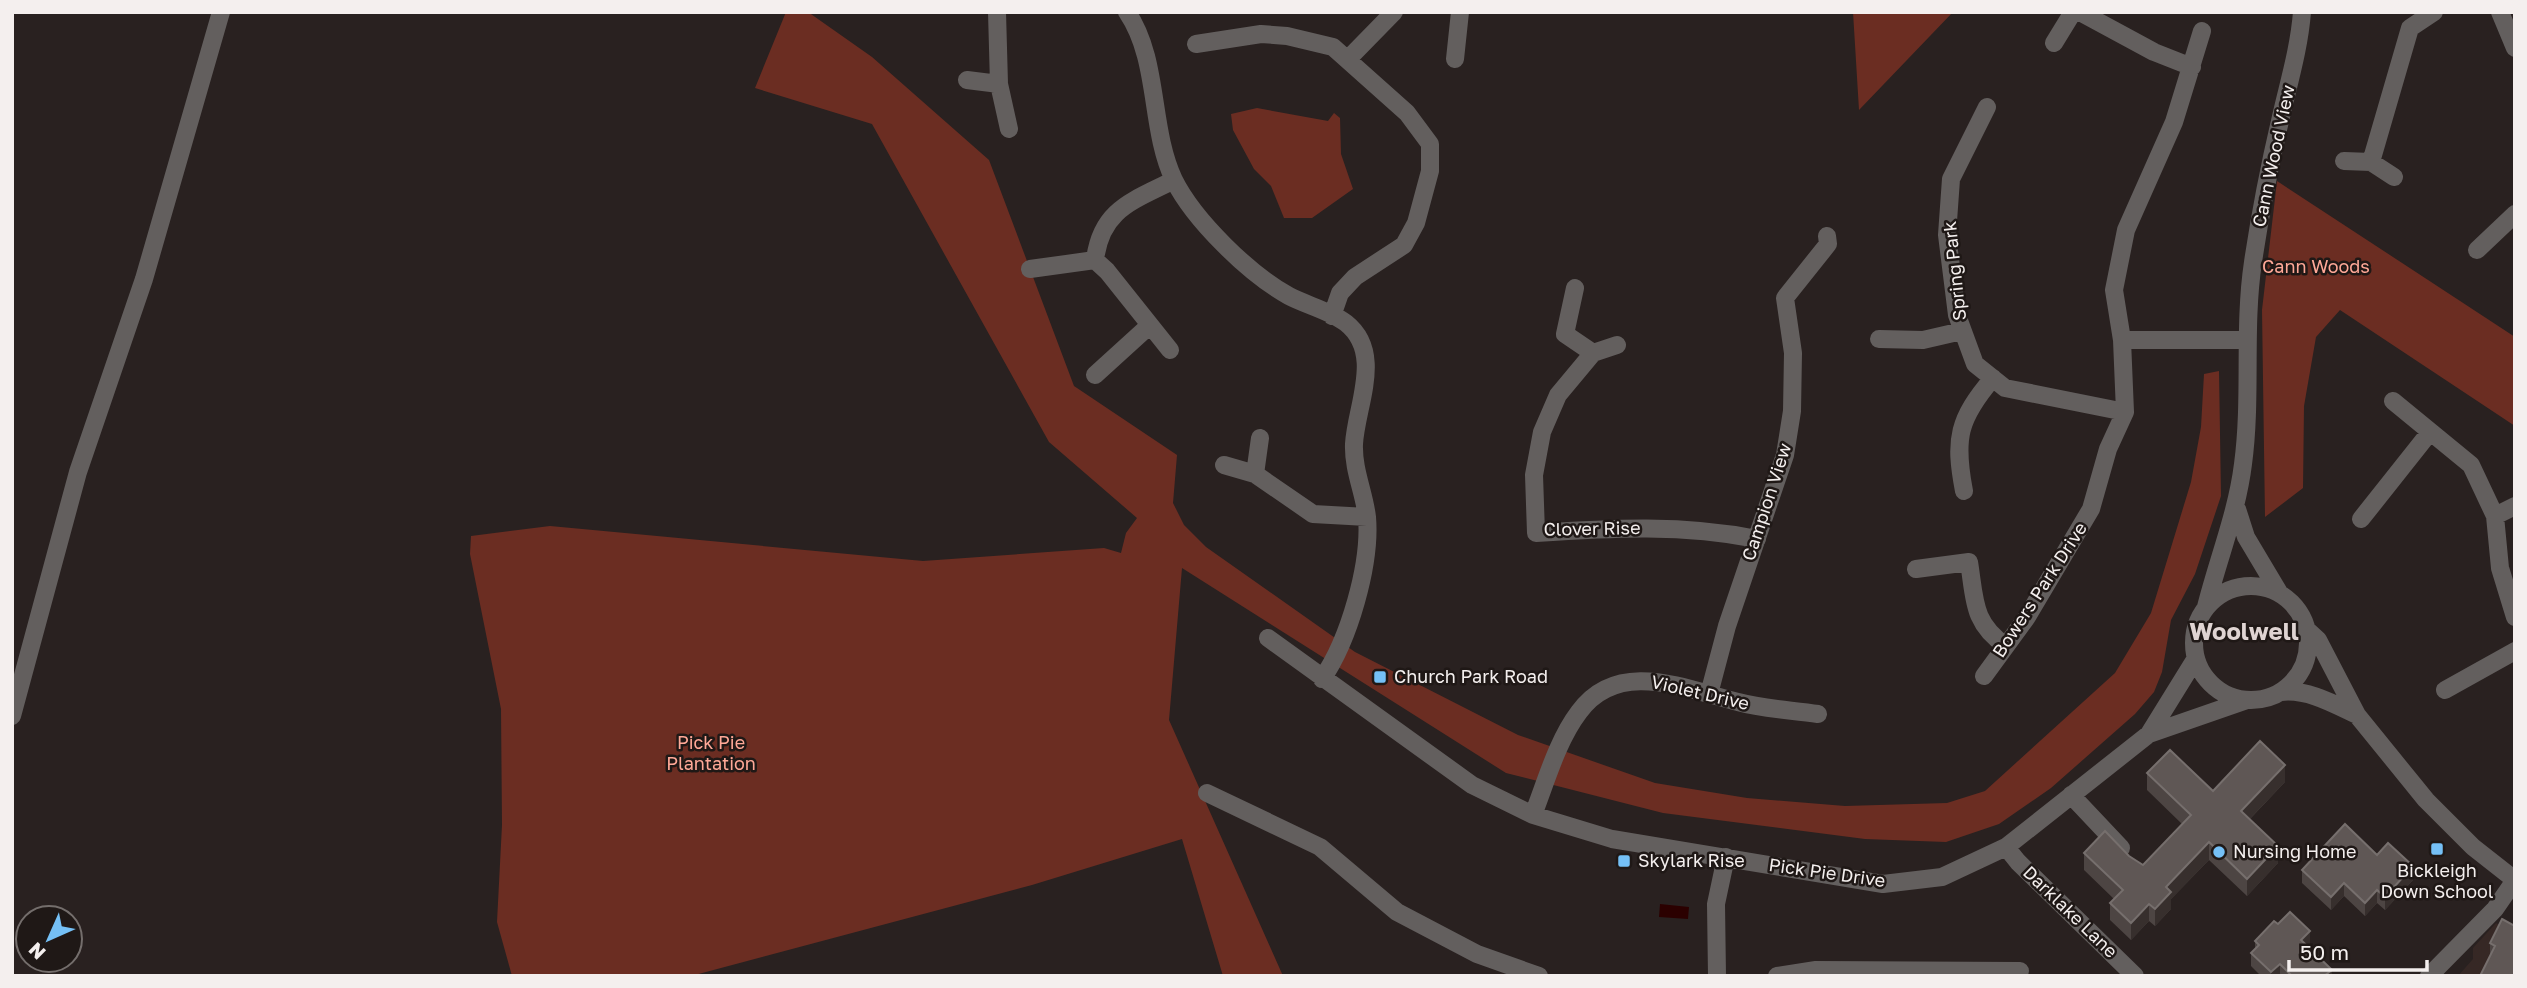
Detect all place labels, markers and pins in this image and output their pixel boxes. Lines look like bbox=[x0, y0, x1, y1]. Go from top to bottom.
place label: Church Park Road bbox=[1394, 665, 1548, 687]
marker: Church Park Road bbox=[1372, 669, 1388, 685]
place label: Nursing Home bbox=[2233, 840, 2356, 862]
marker: Bickleigh Down School bbox=[2429, 841, 2445, 857]
marker: Nursing Home bbox=[2211, 844, 2227, 860]
place label: Skylark Rise bbox=[1638, 849, 1745, 871]
marker: Skylark Rise bbox=[1616, 853, 1632, 869]
place label: Bickleigh Down School bbox=[2380, 859, 2494, 902]

